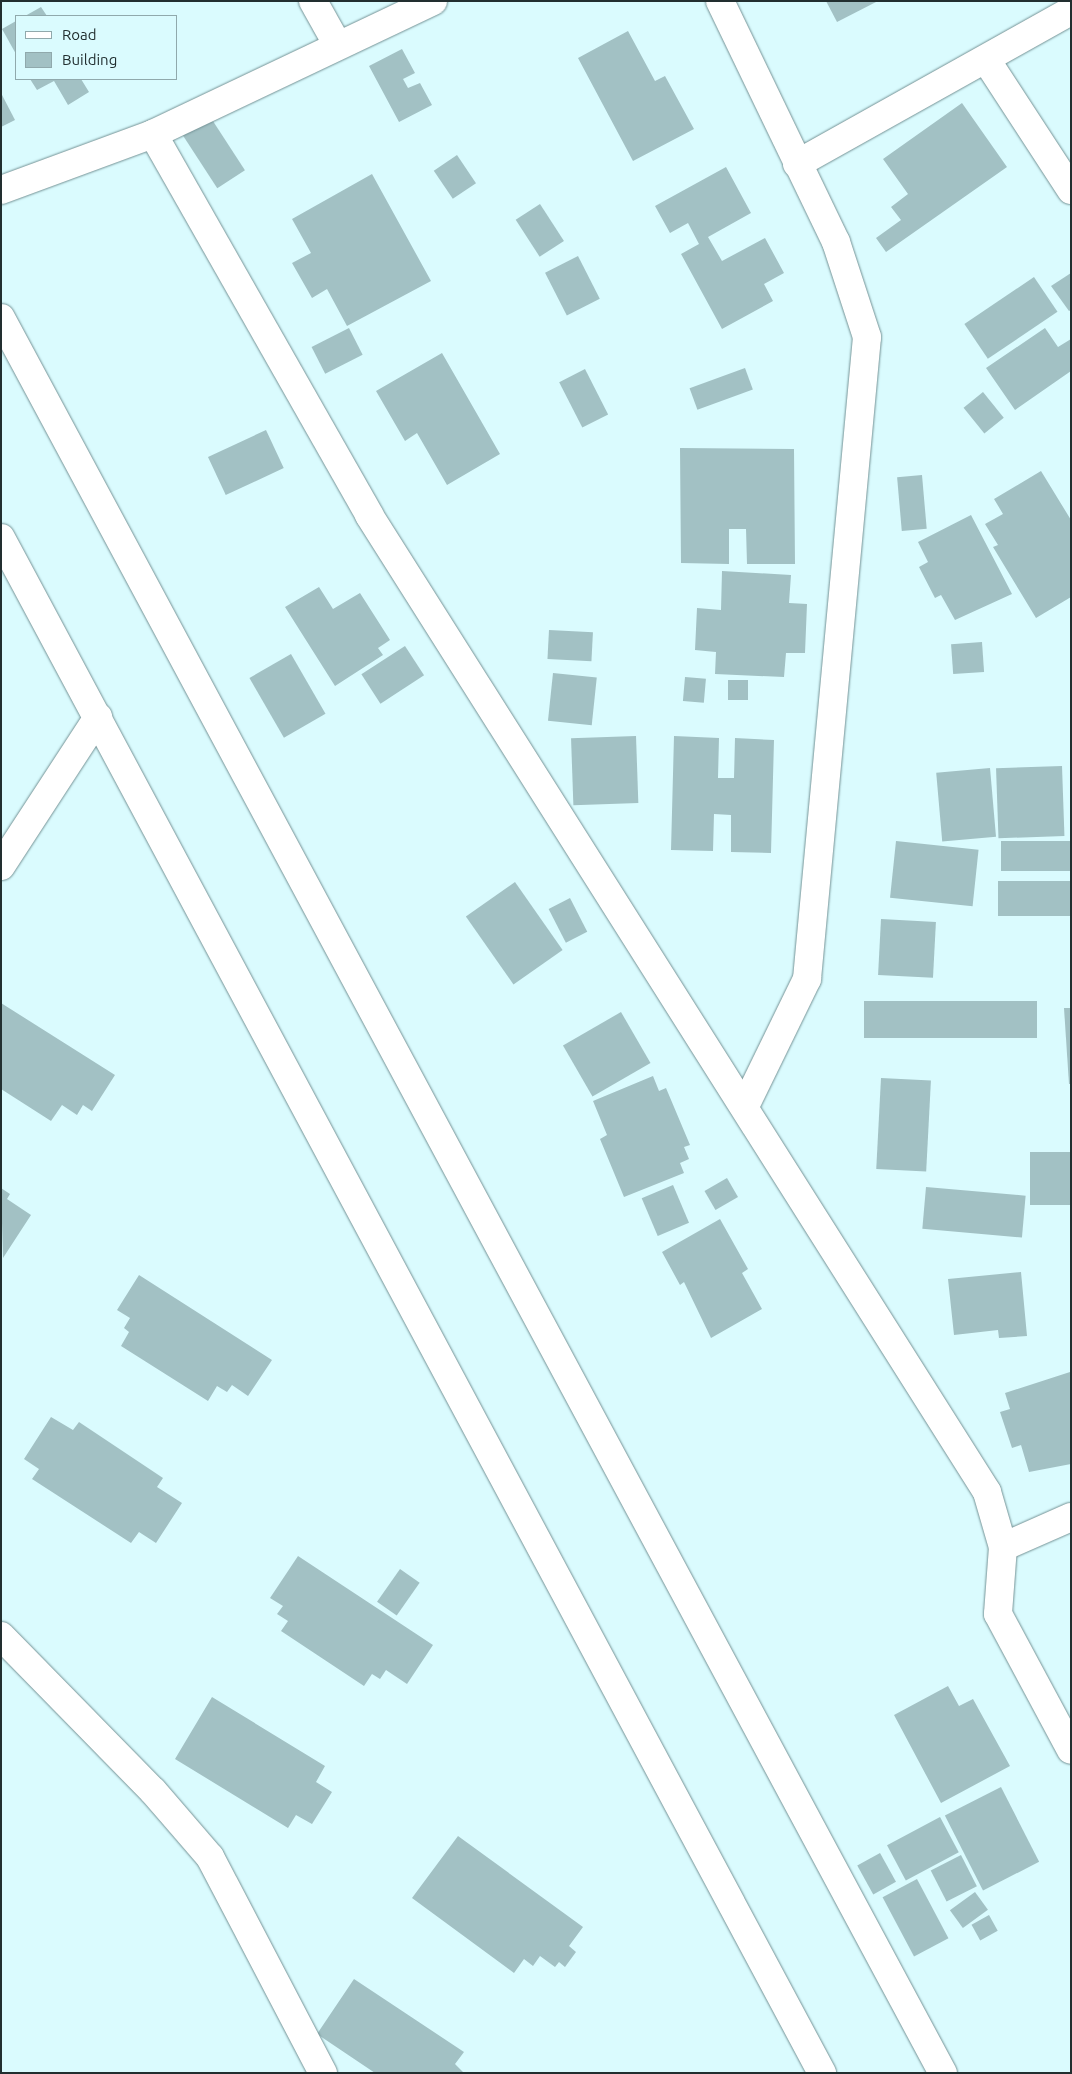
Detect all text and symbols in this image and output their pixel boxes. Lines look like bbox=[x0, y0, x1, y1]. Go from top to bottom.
legend bbox=[15, 15, 178, 80]
text: Road bbox=[62, 26, 97, 43]
text: Building bbox=[62, 51, 117, 68]

